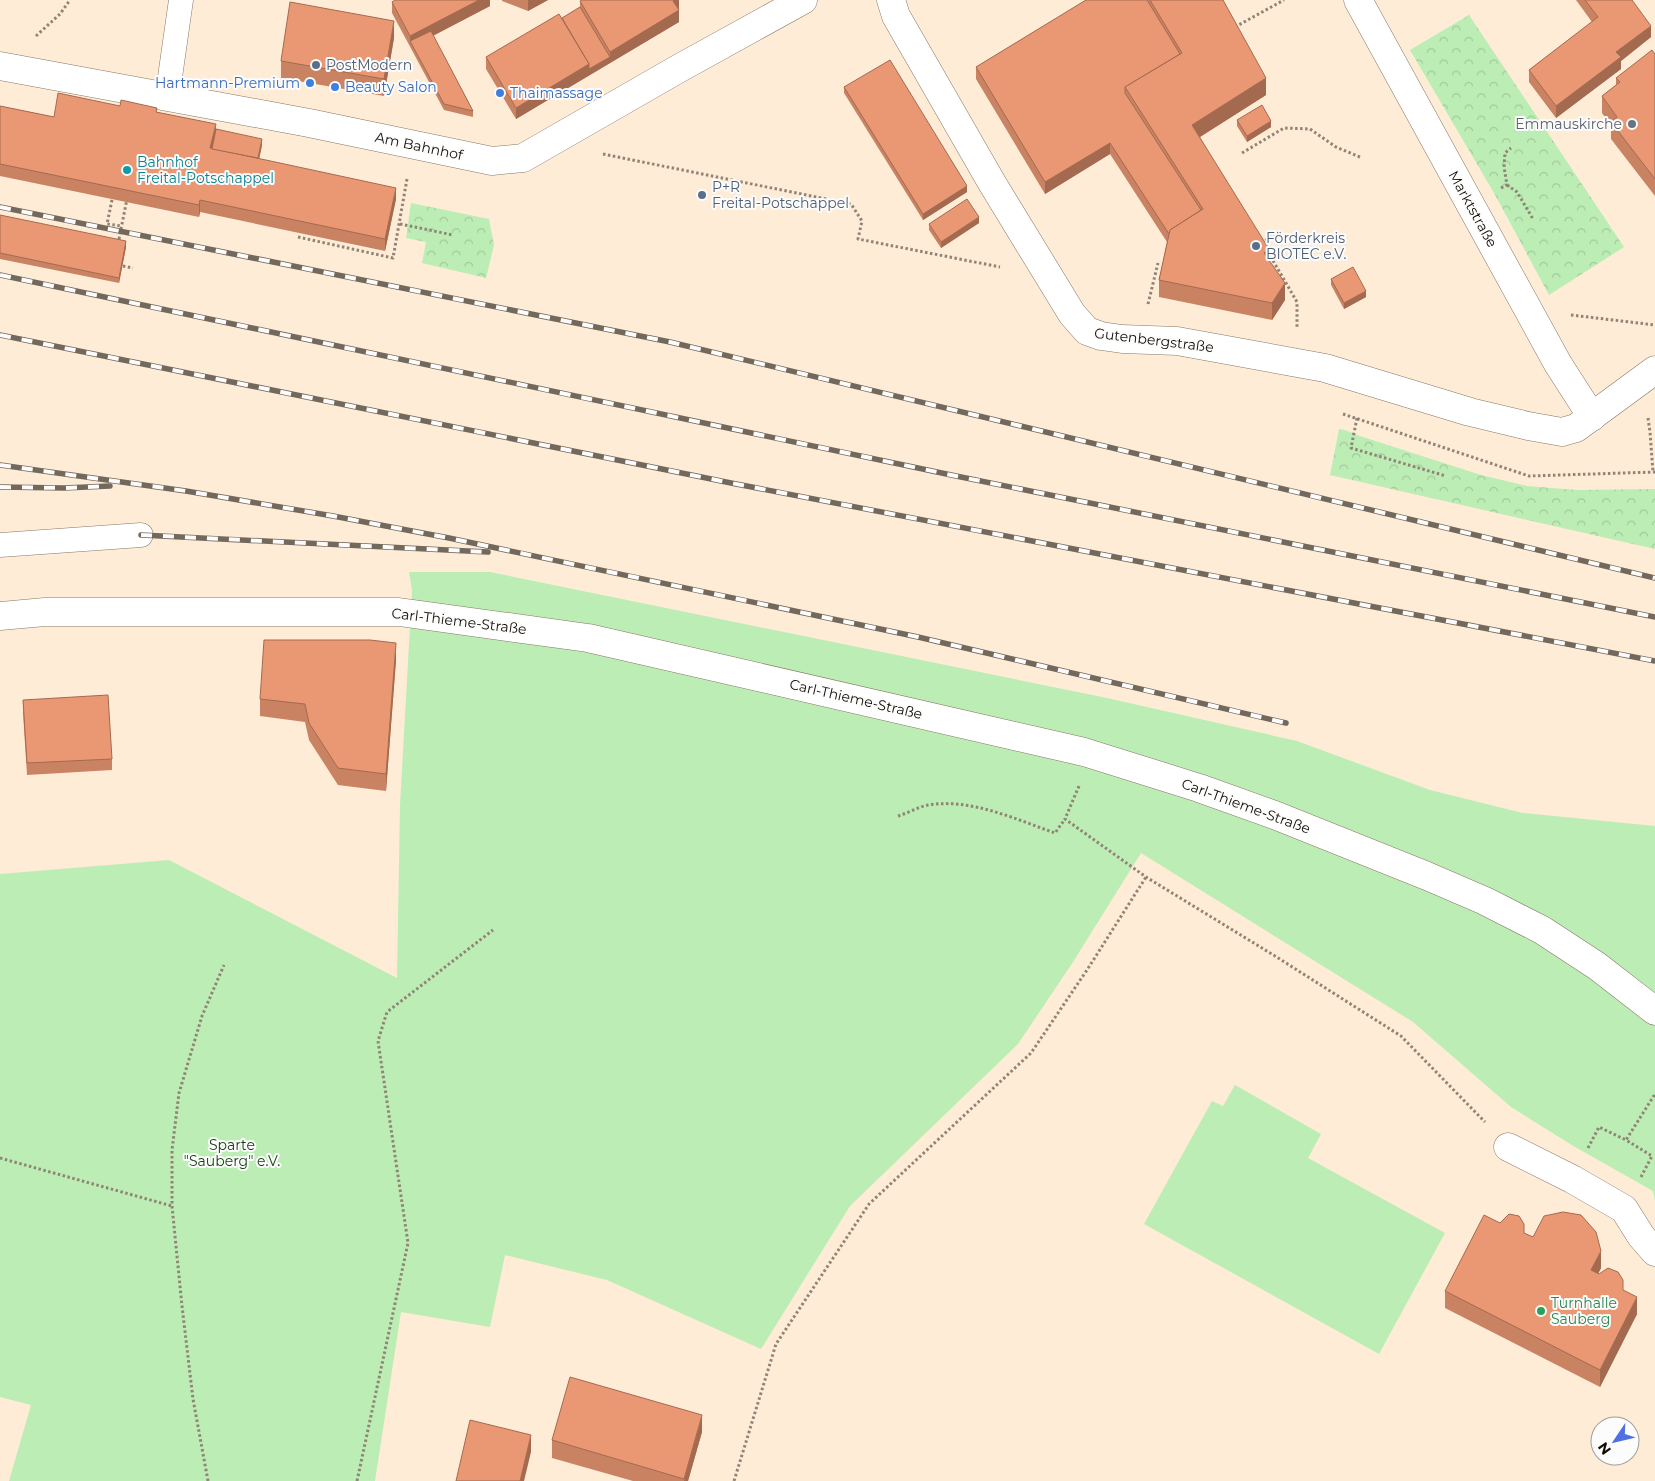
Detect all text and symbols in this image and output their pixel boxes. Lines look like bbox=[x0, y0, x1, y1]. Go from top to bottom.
place label: PostModern bbox=[326, 56, 412, 74]
marker: PostModern bbox=[310, 59, 322, 71]
place label: Hartmann-Premium bbox=[155, 74, 300, 92]
marker: Hartmann-Premium bbox=[304, 77, 316, 89]
place label: Beauty Salon bbox=[345, 78, 437, 96]
marker: Beauty Salon bbox=[329, 81, 341, 93]
place label: Thaimassage bbox=[510, 84, 603, 102]
marker: Thaimassage bbox=[494, 87, 506, 99]
place label: Emmauskirche bbox=[1515, 115, 1622, 133]
marker: Emmauskirche bbox=[1626, 118, 1638, 130]
street label: Am Bahnhof bbox=[373, 128, 466, 164]
place label: Bahnhof Freital-Potschappel bbox=[137, 153, 274, 187]
marker: Bahnhof Freital-Potschappel bbox=[121, 164, 133, 176]
street label: Marktstraße bbox=[1445, 168, 1501, 250]
place label: P+R Freital-Potschappel bbox=[712, 178, 849, 212]
marker: P+R Freital-Potschappel bbox=[696, 189, 708, 201]
place label: Förderkreis BIOTEC e.V. bbox=[1266, 229, 1347, 263]
marker: Förderkreis BIOTEC e.V. bbox=[1250, 240, 1262, 252]
street label: Gutenbergstraße bbox=[1093, 324, 1215, 356]
street label: Carl-Thieme-Straße bbox=[390, 604, 528, 638]
street label: Carl-Thieme-Straße bbox=[788, 675, 924, 723]
street label: Carl-Thieme-Straße bbox=[1179, 774, 1313, 838]
park label: Sparte "Sauberg" e.V. bbox=[184, 1136, 280, 1170]
place label: Turnhalle Sauberg bbox=[1551, 1294, 1617, 1328]
marker: Turnhalle Sauberg bbox=[1535, 1305, 1547, 1317]
north arrow bbox=[1590, 1416, 1640, 1466]
text: N bbox=[1594, 1439, 1615, 1458]

